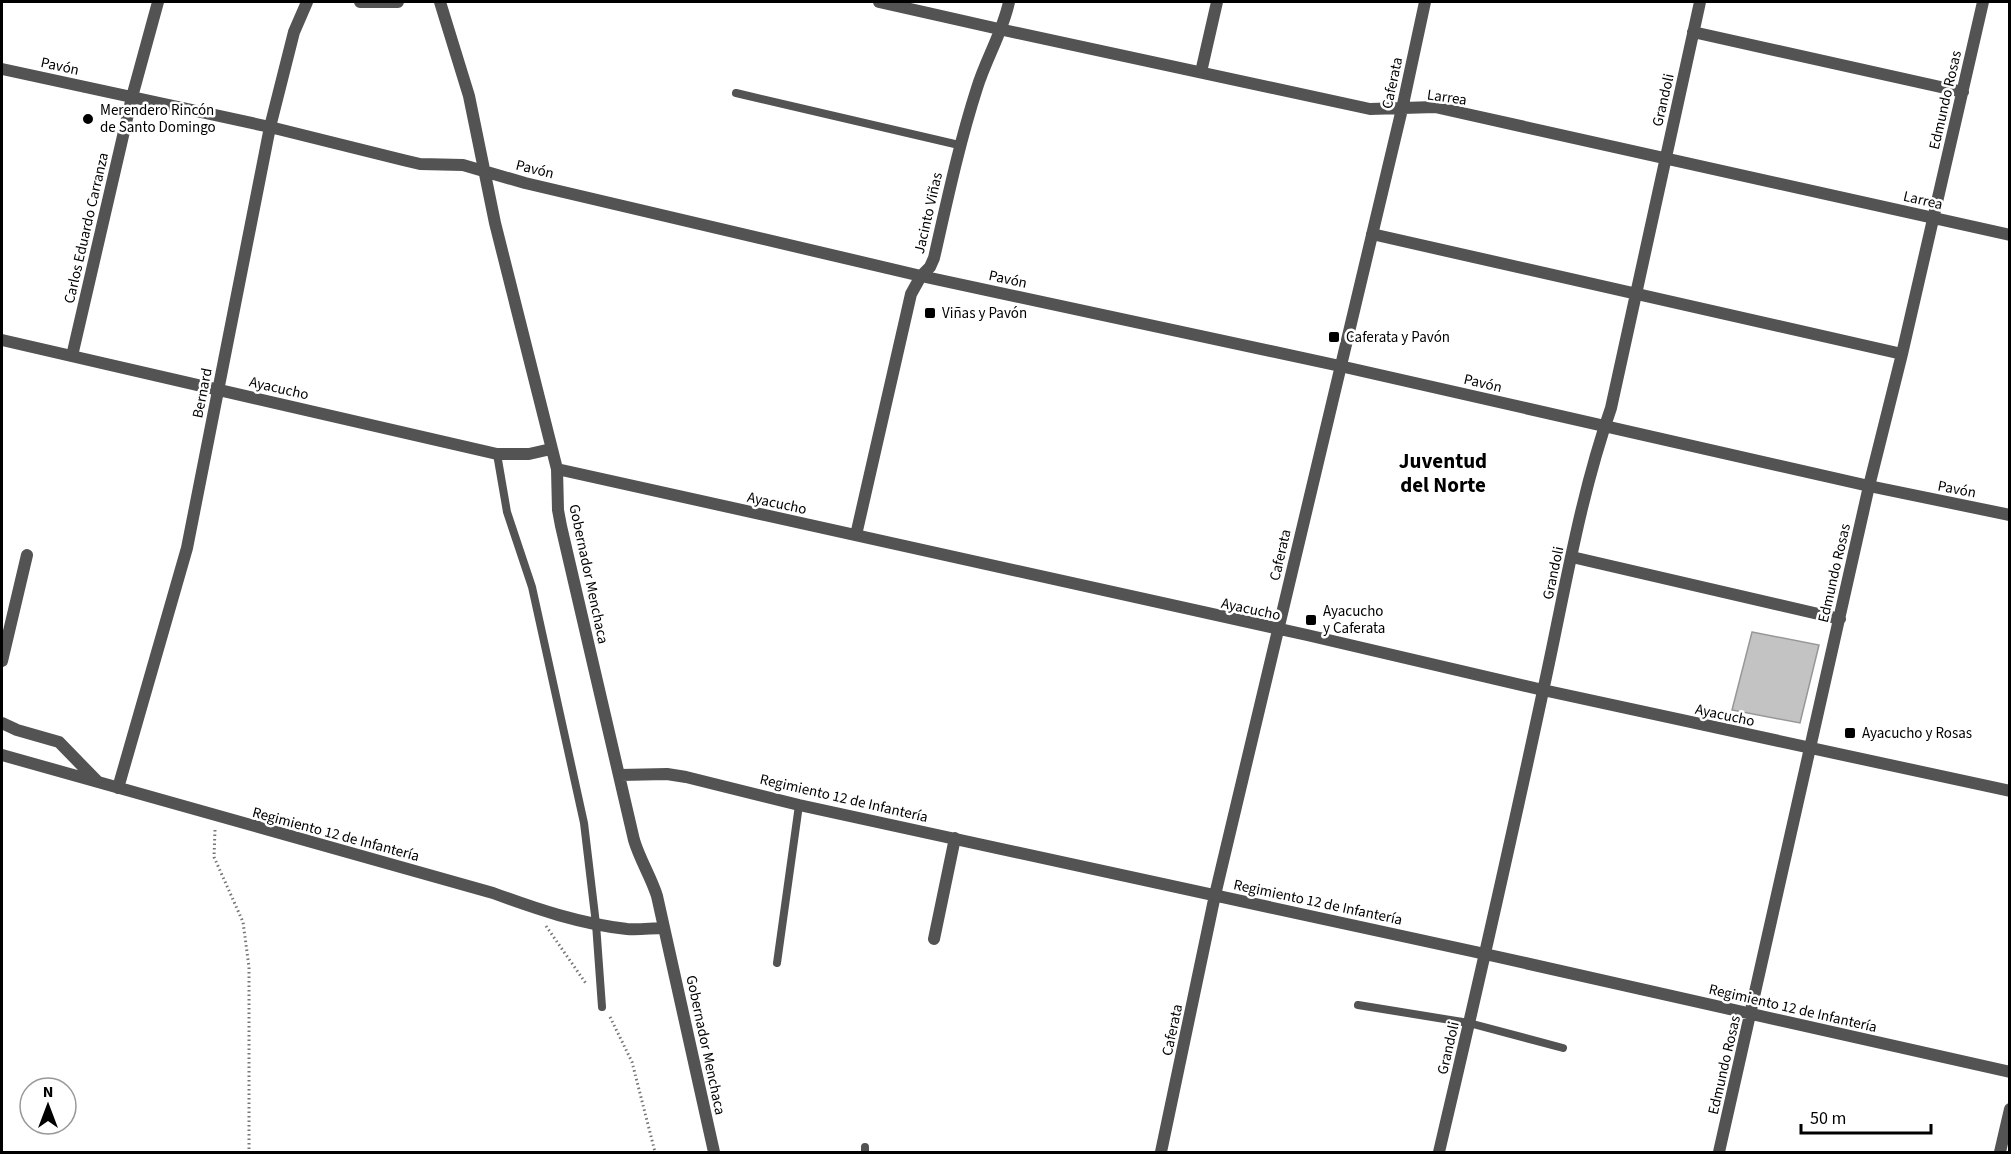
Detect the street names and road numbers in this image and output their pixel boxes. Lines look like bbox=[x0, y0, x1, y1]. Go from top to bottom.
street label: Edmundo Rosas bbox=[1924, 49, 1967, 152]
street label: Pavón bbox=[39, 52, 81, 81]
street label: Caferata bbox=[1377, 55, 1408, 111]
street label: Grandoli bbox=[1647, 72, 1680, 129]
street label: Larrea bbox=[1426, 84, 1468, 111]
street label: Carlos Eduardo Carranza bbox=[59, 151, 114, 306]
street label: Pavón bbox=[514, 155, 556, 184]
street label: Jacinto Viñas bbox=[909, 170, 948, 256]
street label: Larrea bbox=[1901, 186, 1945, 215]
street label: Pavón bbox=[987, 265, 1029, 294]
street label: Bernard bbox=[187, 366, 218, 420]
street label: Pavón bbox=[1462, 369, 1504, 398]
street label: Ayacucho bbox=[247, 371, 311, 406]
street label: Pavón bbox=[1936, 475, 1978, 503]
street label: Ayacucho bbox=[745, 487, 809, 520]
street label: Gobernador Menchaca bbox=[563, 502, 614, 646]
street label: Edmundo Rosas bbox=[1813, 522, 1856, 625]
street label: Caferata bbox=[1264, 527, 1297, 583]
street label: Grandoli bbox=[1538, 545, 1569, 602]
street label: Ayacucho bbox=[1219, 593, 1283, 626]
street label: Ayacucho bbox=[1693, 699, 1757, 732]
street label: Regimiento 12 de Infantería bbox=[758, 769, 930, 828]
street label: Regimiento 12 de Infantería bbox=[250, 802, 422, 867]
street label: Regimiento 12 de Infantería bbox=[1232, 874, 1404, 931]
street label: Gobernador Menchaca bbox=[680, 973, 731, 1117]
street label: Regimiento 12 de Infantería bbox=[1707, 979, 1879, 1038]
street label: Caferata bbox=[1157, 1002, 1188, 1058]
street label: Edmundo Rosas bbox=[1703, 1014, 1746, 1117]
street label: Grandoli bbox=[1432, 1020, 1465, 1077]

